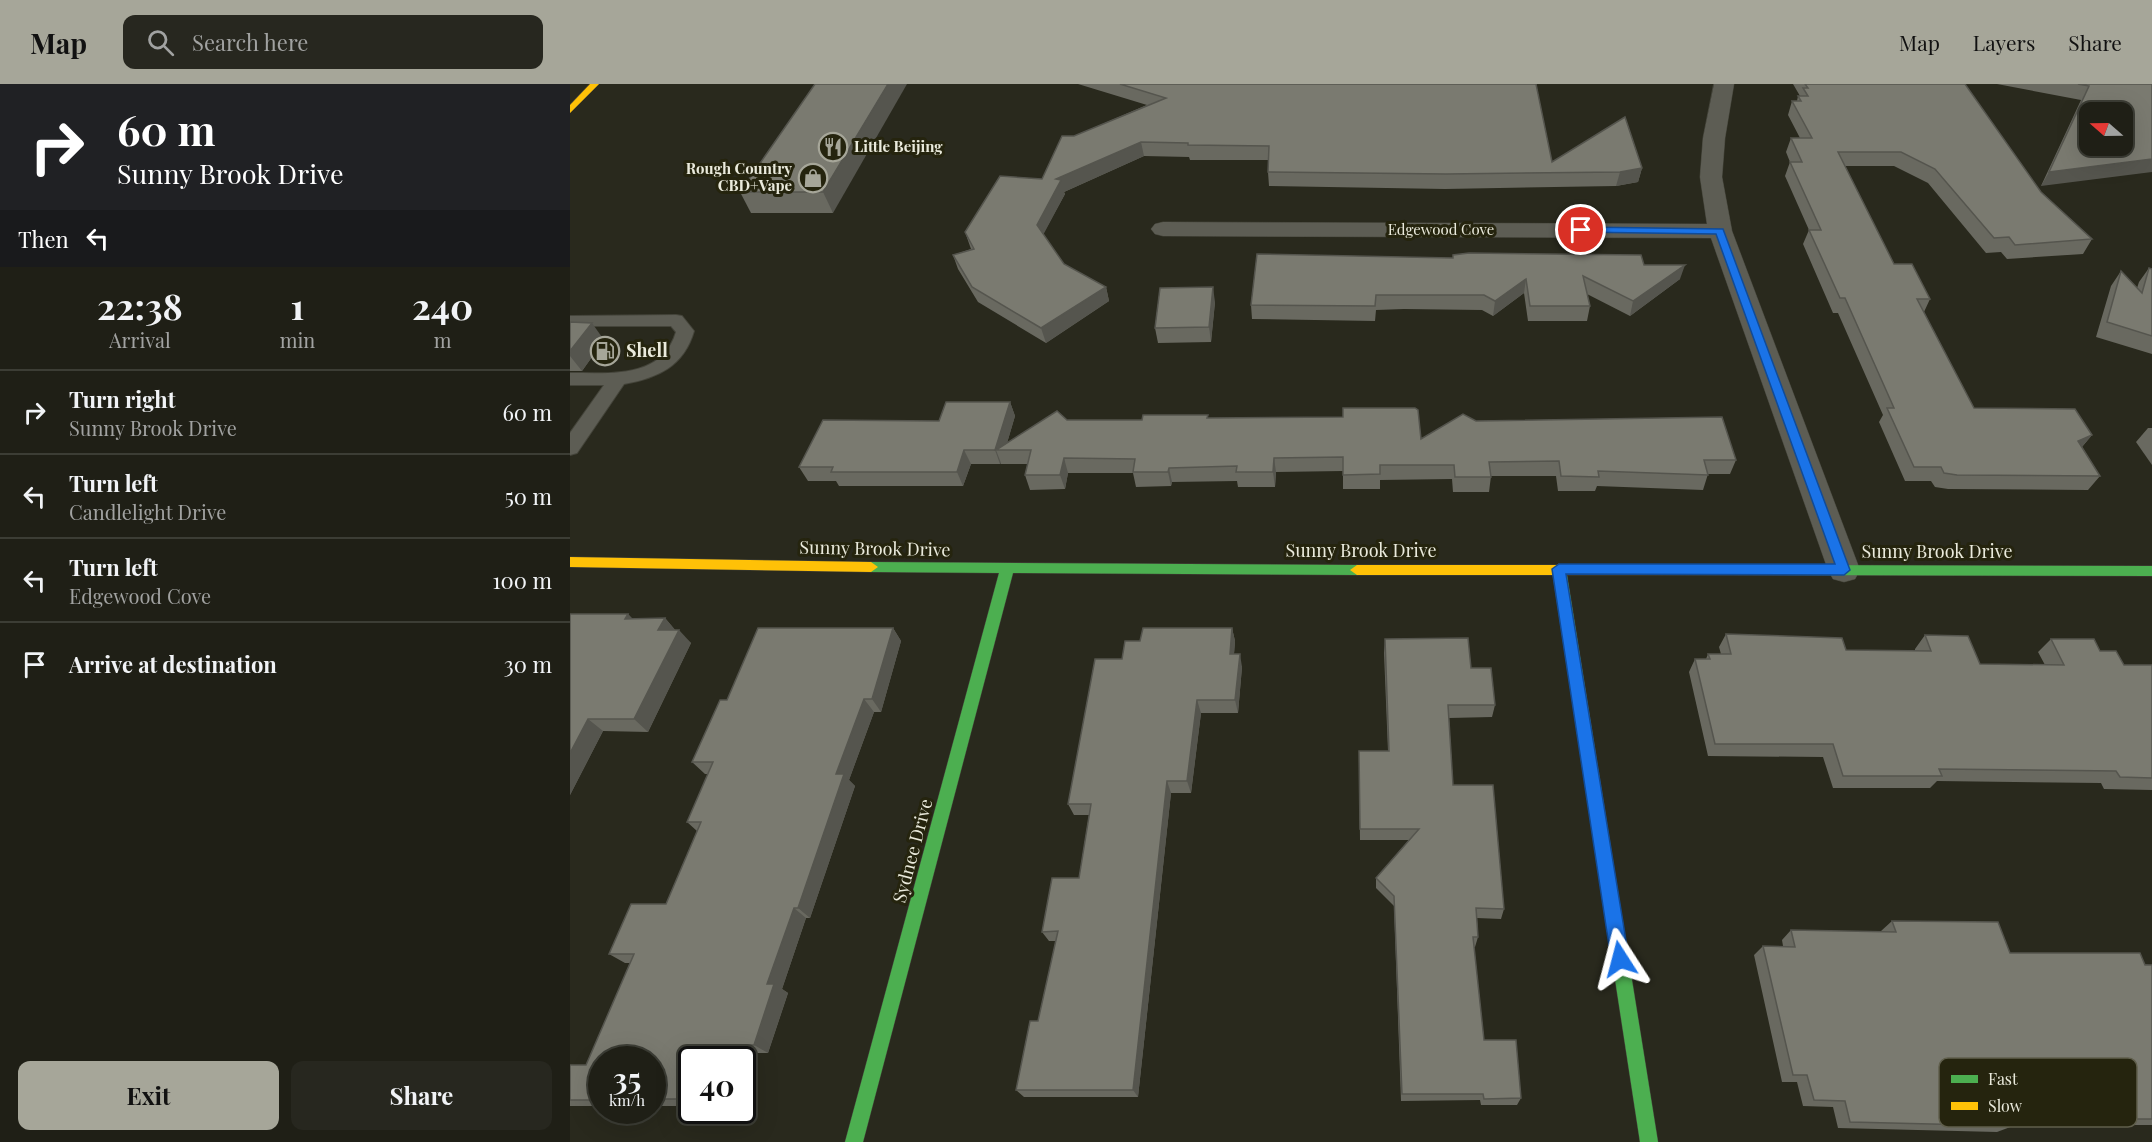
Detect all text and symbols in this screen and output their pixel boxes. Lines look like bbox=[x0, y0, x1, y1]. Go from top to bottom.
search box bbox=[123, 15, 543, 69]
text: Map bbox=[30, 24, 87, 61]
icon: search bbox=[144, 26, 177, 59]
text: Search here bbox=[192, 27, 308, 57]
text: Map bbox=[1899, 28, 1940, 56]
text: Layers bbox=[1973, 28, 2035, 56]
text: Share bbox=[2068, 28, 2122, 56]
text: 60 m bbox=[117, 101, 215, 157]
north arrow bbox=[2079, 102, 2133, 156]
map controls bbox=[2079, 102, 2133, 156]
icon: right bbox=[18, 108, 96, 186]
restaurant icon: Little Beijing bbox=[817, 131, 849, 163]
place label: Little Beijing bbox=[854, 136, 943, 156]
text: Sunny Brook Drive bbox=[117, 155, 344, 191]
place label: Rough Country CBD+Vape bbox=[686, 158, 792, 195]
shop icon: Rough Country CBD+Vape bbox=[797, 162, 829, 194]
pin bbox=[1555, 204, 1606, 255]
icon: arrive bbox=[1564, 213, 1597, 246]
street label: Edgewood Cove bbox=[1388, 219, 1494, 239]
icon: left bbox=[81, 222, 114, 255]
text: Then bbox=[18, 224, 69, 254]
text: 22:38 bbox=[97, 281, 183, 329]
text: 1 bbox=[291, 281, 304, 329]
text: 240 bbox=[412, 281, 473, 329]
text: Arrival bbox=[109, 326, 171, 353]
text: min bbox=[280, 326, 315, 353]
text: m bbox=[434, 326, 451, 353]
fuel station icon: Shell bbox=[589, 335, 621, 367]
place label: Shell bbox=[626, 338, 668, 362]
text: Turn right bbox=[69, 384, 175, 414]
icon: right bbox=[18, 396, 51, 429]
text: 60 m bbox=[502, 397, 552, 427]
text: Sunny Brook Drive bbox=[69, 414, 237, 441]
text: Turn left bbox=[69, 468, 158, 498]
icon: left bbox=[18, 480, 51, 513]
text: 50 m bbox=[505, 481, 552, 511]
text: Candlelight Drive bbox=[69, 498, 226, 525]
street label: Sunny Brook Drive bbox=[799, 535, 951, 561]
street label: Sunny Brook Drive bbox=[1285, 538, 1437, 562]
street label: Sunny Brook Drive bbox=[1861, 539, 2013, 563]
text: Turn left bbox=[69, 552, 158, 582]
icon: left bbox=[18, 564, 51, 597]
text: 100 m bbox=[492, 565, 552, 595]
text: Edgewood Cove bbox=[69, 582, 211, 609]
icon: arrive bbox=[18, 648, 51, 681]
text: Arrive at destination bbox=[69, 649, 277, 679]
text: 30 m bbox=[504, 649, 552, 679]
street label: Sydnee Drive bbox=[887, 796, 937, 905]
position arrow bbox=[1588, 927, 1652, 991]
speed limit sign: 40 bbox=[678, 1046, 756, 1124]
text: 35 bbox=[613, 1058, 641, 1098]
legend bbox=[1939, 1058, 2137, 1127]
button: Exit bbox=[18, 1061, 279, 1130]
button: Share bbox=[291, 1061, 552, 1130]
text: Fast bbox=[1988, 1068, 2018, 1089]
text: km/h bbox=[609, 1090, 645, 1110]
text: Slow bbox=[1988, 1095, 2023, 1116]

